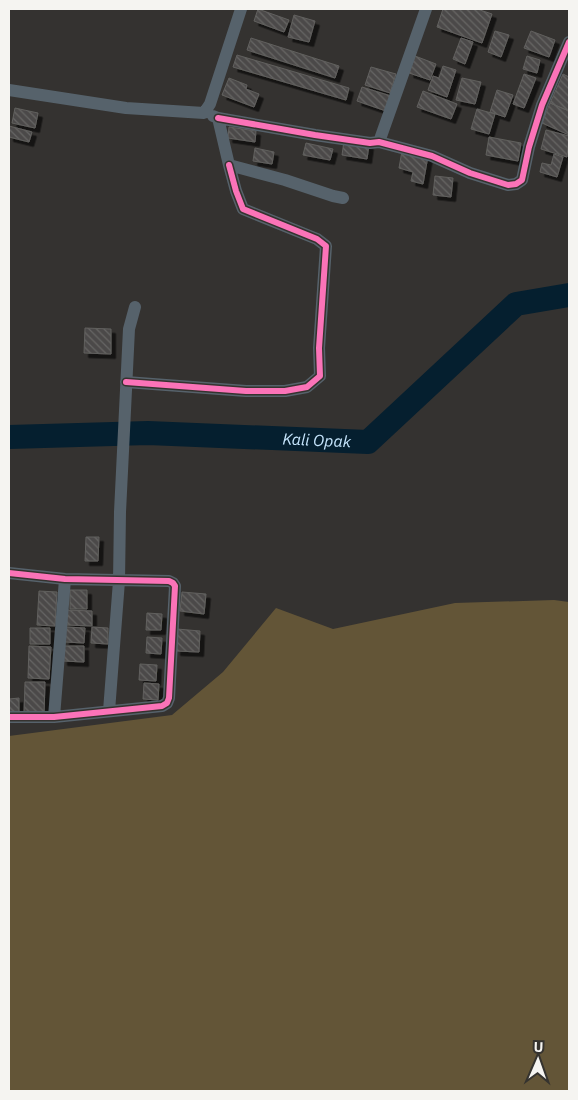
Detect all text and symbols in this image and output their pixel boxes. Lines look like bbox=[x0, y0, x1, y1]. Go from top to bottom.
water label: Kali Opak bbox=[282, 429, 352, 451]
north arrow bbox=[513, 1035, 563, 1085]
text: U bbox=[533, 1038, 544, 1056]

